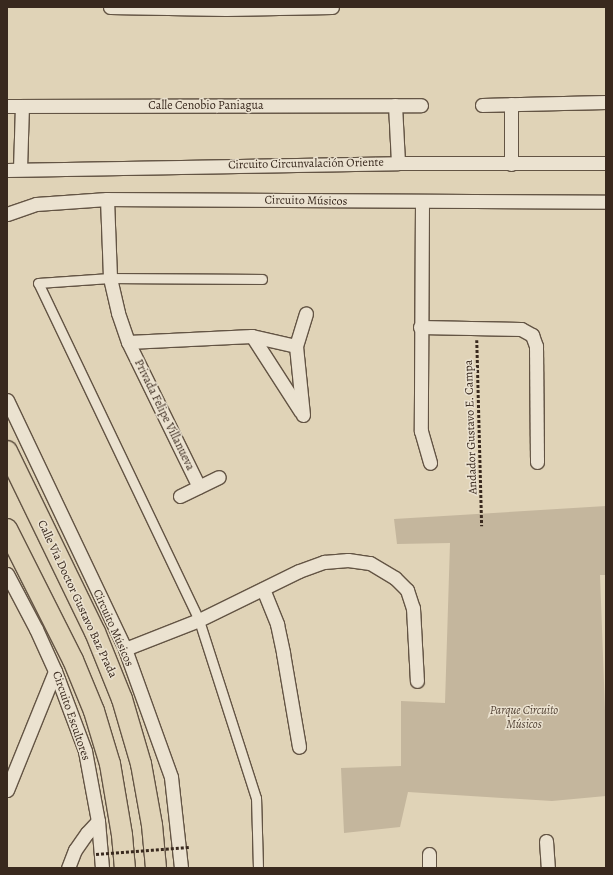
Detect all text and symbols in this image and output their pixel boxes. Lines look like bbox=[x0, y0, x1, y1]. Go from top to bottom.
street label: Calle Cenobio Paniagua bbox=[148, 99, 264, 113]
street label: Circuito Circunvalación Oriente bbox=[228, 155, 384, 173]
street label: Circuito Músicos bbox=[265, 193, 347, 209]
street label: Privada Felipe Villanueva bbox=[131, 357, 197, 473]
street label: Andador Gustavo E. Campa bbox=[461, 359, 481, 495]
street label: Calle Vía Doctor Gustavo Baz Prada bbox=[34, 518, 120, 680]
street label: Circuito Músicos bbox=[90, 587, 136, 669]
street label: Circuito Escultores bbox=[49, 669, 93, 763]
park label: Parque Circuito Músicos bbox=[490, 704, 558, 732]

